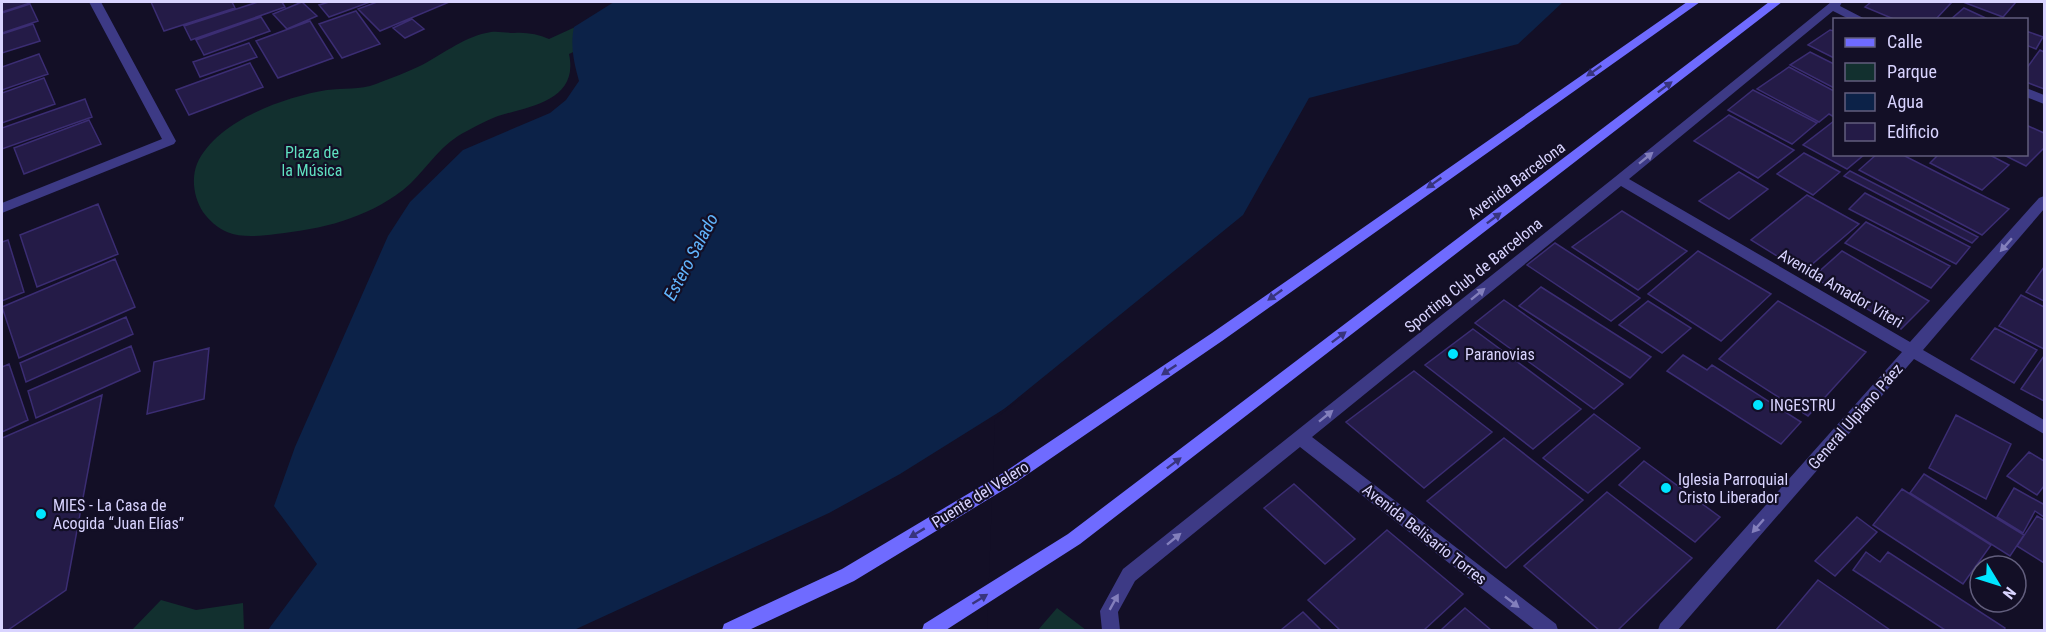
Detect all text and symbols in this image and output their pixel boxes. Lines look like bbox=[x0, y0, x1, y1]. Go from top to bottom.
legend bbox=[1833, 18, 2028, 156]
text: Calle bbox=[1887, 31, 1923, 52]
text: Parque bbox=[1887, 61, 1937, 82]
one-way arrow bbox=[1587, 65, 1603, 77]
one-way arrow bbox=[1658, 81, 1673, 93]
text: Agua bbox=[1887, 91, 1924, 112]
text: Edificio bbox=[1887, 121, 1939, 142]
street label: Avenida Barcelona bbox=[1464, 138, 1569, 223]
park label: Plaza de la Música bbox=[282, 143, 342, 180]
one-way arrow bbox=[1638, 152, 1654, 165]
one-way arrow bbox=[1427, 177, 1443, 189]
water label: Estero Salado bbox=[659, 210, 722, 304]
one-way arrow bbox=[1486, 212, 1502, 224]
street label: Sporting Club de Barcelona bbox=[1401, 214, 1546, 337]
one-way arrow bbox=[2000, 237, 2013, 252]
street label: Avenida Amador Viteri bbox=[1775, 245, 1906, 332]
one-way arrow bbox=[1470, 288, 1486, 301]
one-way arrow bbox=[1268, 289, 1283, 301]
one-way arrow bbox=[1332, 331, 1347, 343]
place label: Paranovias bbox=[1465, 345, 1535, 364]
marker: Paranovias bbox=[1446, 347, 1460, 361]
street label: General Ulpiano Páez bbox=[1804, 360, 1907, 473]
one-way arrow bbox=[1161, 364, 1177, 375]
place label: INGESTRU bbox=[1770, 396, 1835, 415]
marker: INGESTRU bbox=[1751, 398, 1765, 412]
one-way arrow bbox=[1318, 410, 1334, 423]
street label: Puente del Velero bbox=[928, 457, 1032, 532]
one-way arrow bbox=[1166, 457, 1182, 469]
place label: Iglesia Parroquial Cristo Liberador bbox=[1678, 470, 1788, 507]
street label: Avenida Belisario Torres bbox=[1359, 480, 1491, 589]
marker: Iglesia Parroquial Cristo Liberador bbox=[1659, 481, 1673, 495]
place label: MIES - La Casa de Acogida “Juan Elías” bbox=[53, 496, 184, 533]
marker: MIES - La Casa de Acogida “Juan Elías” bbox=[34, 507, 48, 521]
one-way arrow bbox=[1752, 518, 1765, 533]
one-way arrow bbox=[908, 528, 925, 538]
one-way arrow bbox=[1166, 532, 1182, 545]
north arrow bbox=[1968, 554, 2028, 614]
text: N bbox=[1999, 583, 2020, 603]
one-way arrow bbox=[972, 593, 988, 605]
one-way arrow bbox=[1109, 593, 1119, 610]
one-way arrow bbox=[1504, 595, 1520, 608]

